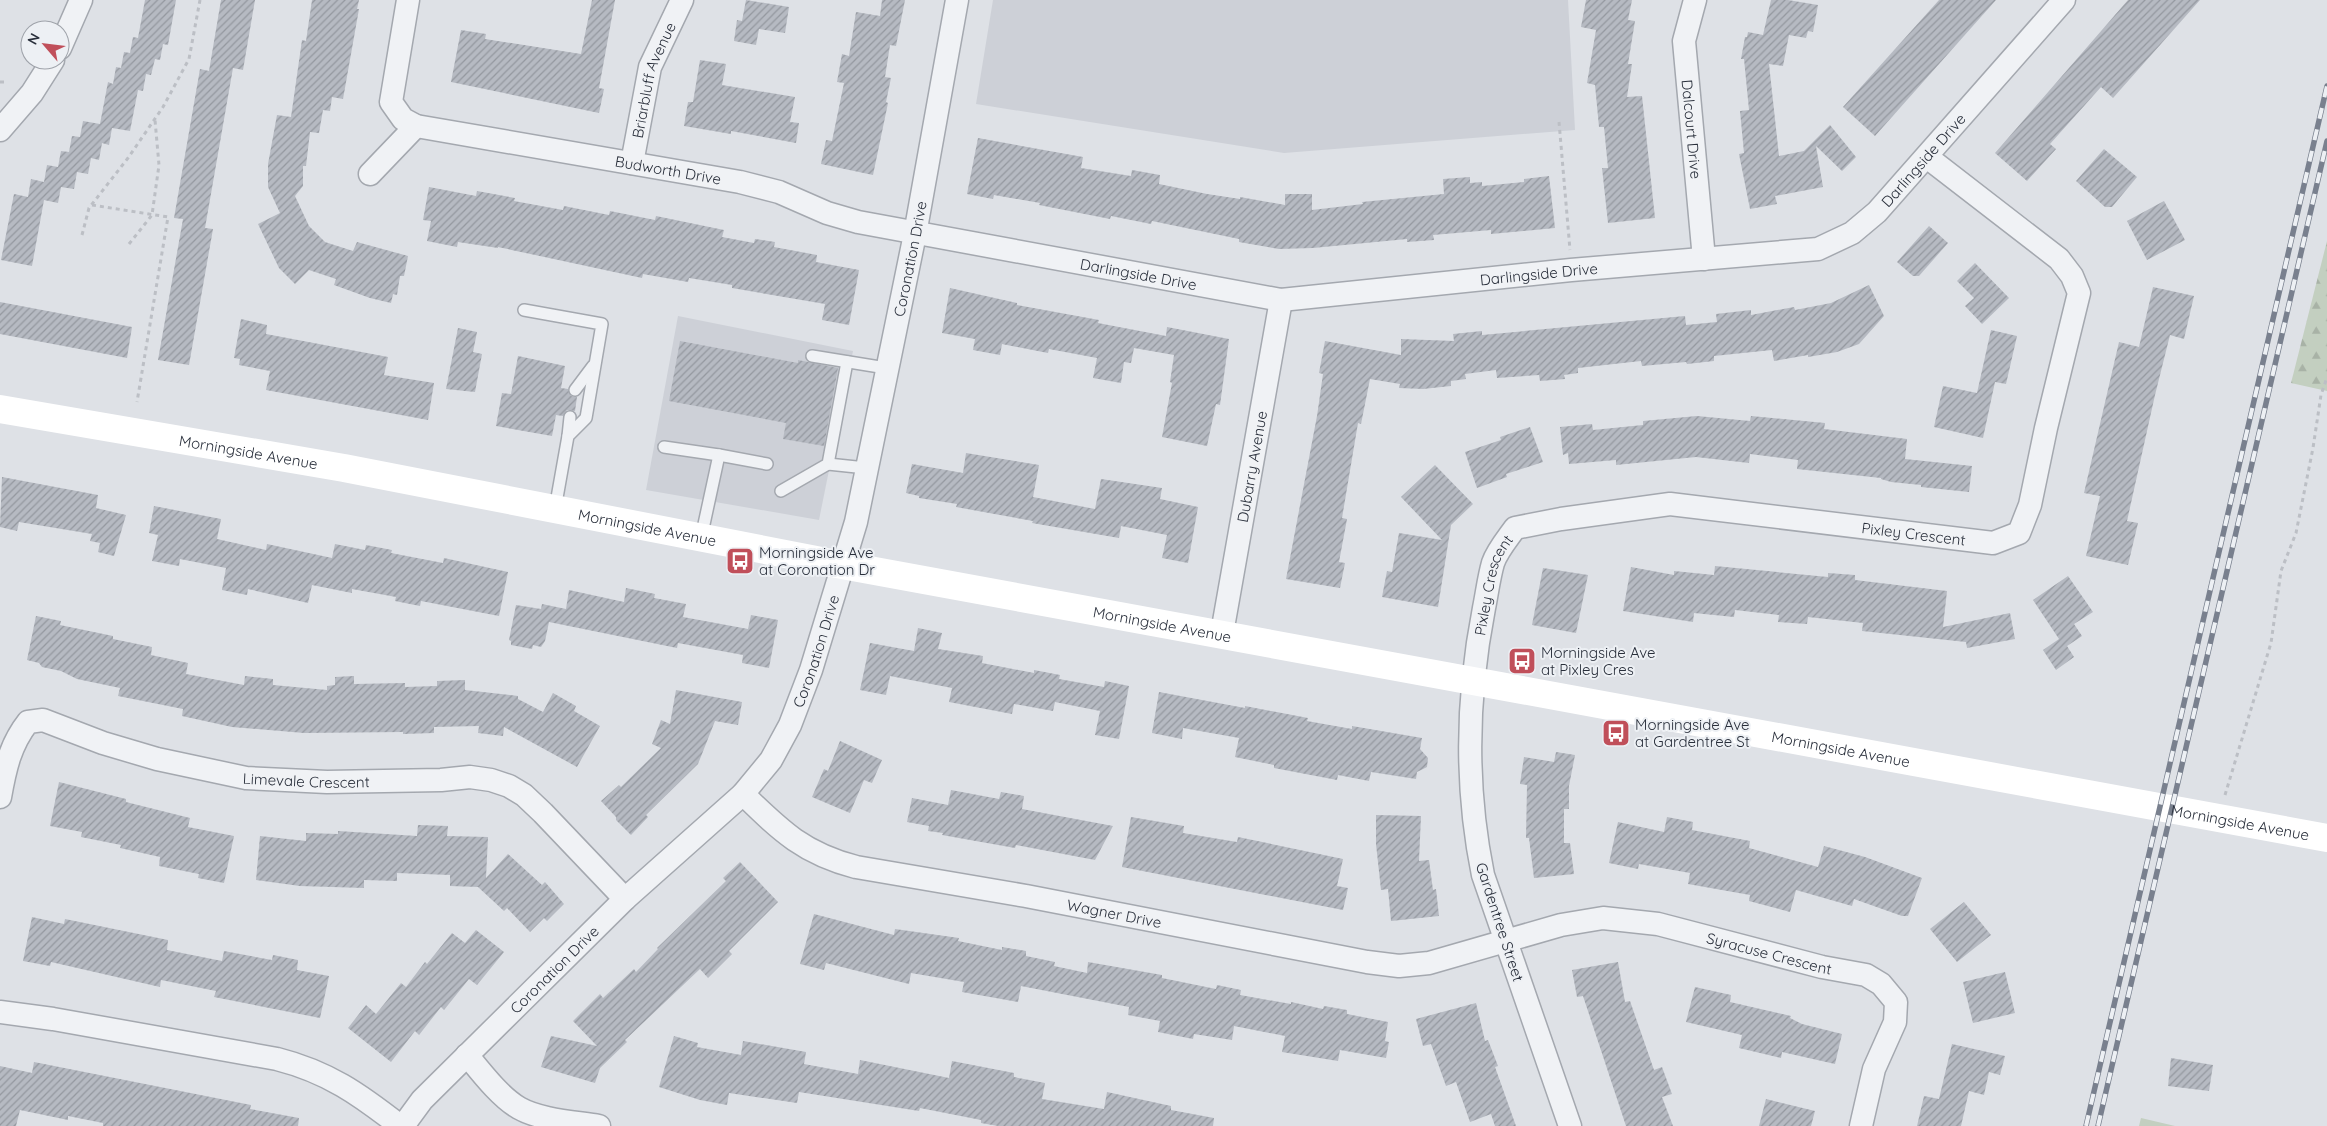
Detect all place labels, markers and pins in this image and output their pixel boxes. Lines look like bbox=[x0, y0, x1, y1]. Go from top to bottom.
place label: Morningside Ave at Coronation Dr bbox=[759, 543, 875, 579]
bus stop icon: Morningside Ave at Coronation Dr bbox=[725, 546, 755, 576]
place label: Morningside Ave at Pixley Cres bbox=[1541, 643, 1656, 679]
bus stop icon: Morningside Ave at Pixley Cres bbox=[1507, 646, 1537, 676]
place label: Morningside Ave at Gardentree St bbox=[1635, 715, 1750, 751]
bus stop icon: Morningside Ave at Gardentree St bbox=[1601, 718, 1631, 748]

